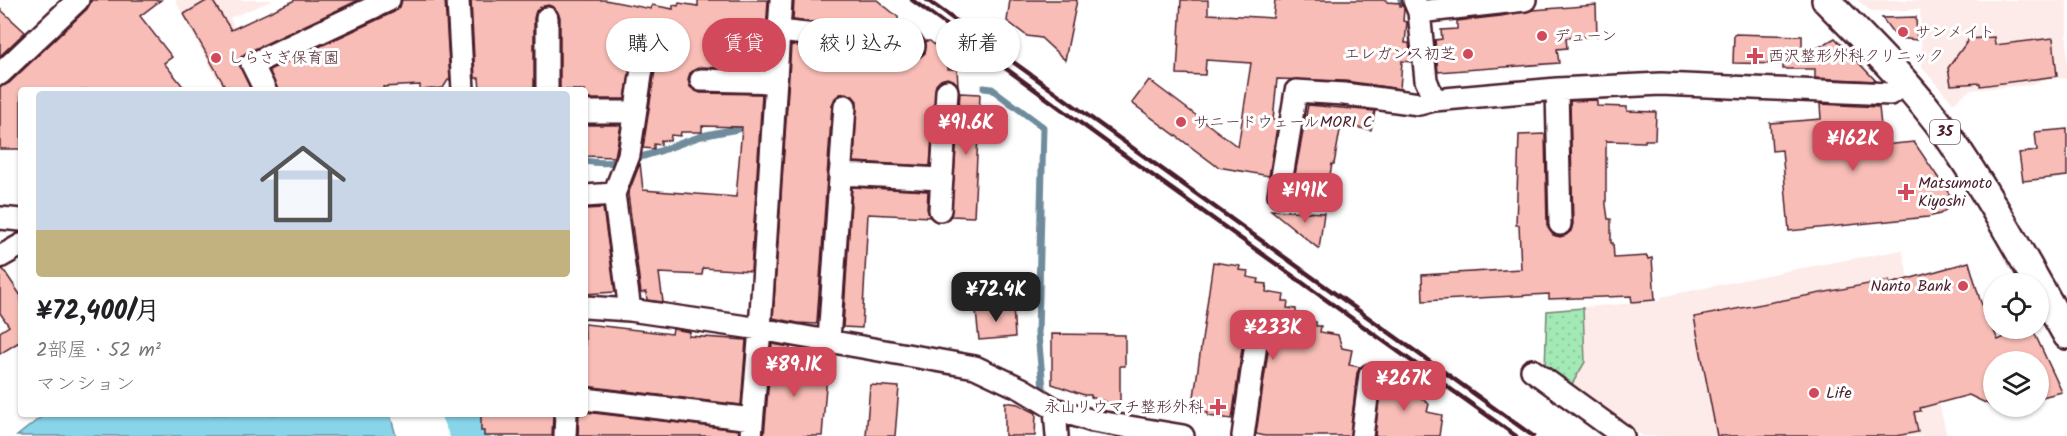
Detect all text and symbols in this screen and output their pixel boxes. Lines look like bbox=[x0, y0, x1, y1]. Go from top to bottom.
chip: 購入 bbox=[606, 18, 690, 72]
chip: 賃貸 bbox=[702, 18, 786, 72]
chip: 絞り込み bbox=[798, 18, 924, 72]
chip: 新着 bbox=[936, 18, 1020, 72]
place label: サンメイト bbox=[1915, 20, 1995, 45]
place label: デューン bbox=[1554, 24, 1617, 49]
marker: サンメイト bbox=[1896, 25, 1910, 39]
marker: デューン bbox=[1535, 29, 1549, 43]
place label: エレガンス初芝 bbox=[1344, 42, 1456, 67]
place label: 西沢整形外科クリニック bbox=[1768, 44, 1944, 69]
place label: しらさぎ保育園 bbox=[228, 46, 339, 71]
marker: エレガンス初芝 bbox=[1461, 47, 1475, 61]
marker: 西沢整形外科クリニック bbox=[1746, 47, 1764, 65]
marker: しらさぎ保育園 bbox=[209, 51, 223, 65]
pin: ¥91.6K bbox=[917, 105, 1015, 156]
text: ¥91.6K bbox=[938, 108, 994, 140]
place label: サニードウェールMORI C bbox=[1193, 110, 1372, 135]
marker: サニードウェールMORI C bbox=[1174, 115, 1188, 129]
road number: 35 bbox=[1930, 120, 1960, 144]
pin: ¥162K bbox=[1811, 121, 1895, 172]
text: ¥162K bbox=[1827, 124, 1879, 156]
icon: home bbox=[249, 130, 357, 238]
place label: Matsumoto Kiyoshi bbox=[1918, 171, 1992, 214]
pin: ¥191K bbox=[1263, 173, 1347, 224]
text: ¥191K bbox=[1282, 176, 1328, 208]
marker: Matsumoto Kiyoshi bbox=[1899, 185, 1913, 199]
pin: ¥72.4K bbox=[947, 272, 1045, 323]
map controls bbox=[1983, 273, 2049, 417]
button: locate bbox=[1983, 273, 2049, 339]
place label: Nanto Bank bbox=[1871, 274, 1951, 299]
text: ¥72.4K bbox=[965, 275, 1027, 307]
marker: Nanto Bank bbox=[1956, 279, 1970, 293]
text: ¥72,400/月 bbox=[36, 291, 160, 333]
pin: ¥233K bbox=[1231, 310, 1315, 361]
text: ¥233K bbox=[1244, 313, 1302, 345]
text: 2部屋 · 52 m² bbox=[36, 335, 161, 367]
pin: ¥89.1K bbox=[745, 347, 843, 398]
text: ¥89.1K bbox=[765, 350, 823, 382]
button: layers bbox=[1983, 351, 2049, 417]
pin: ¥267K bbox=[1362, 361, 1446, 412]
text: ¥267K bbox=[1376, 364, 1432, 396]
text: マンション bbox=[36, 369, 135, 401]
place label: Life bbox=[1826, 381, 1852, 406]
marker: Life bbox=[1807, 386, 1821, 400]
place label: 永山リウマチ整形外科 bbox=[1044, 395, 1204, 420]
marker: 永山リウマチ整形外科 bbox=[1209, 398, 1227, 416]

